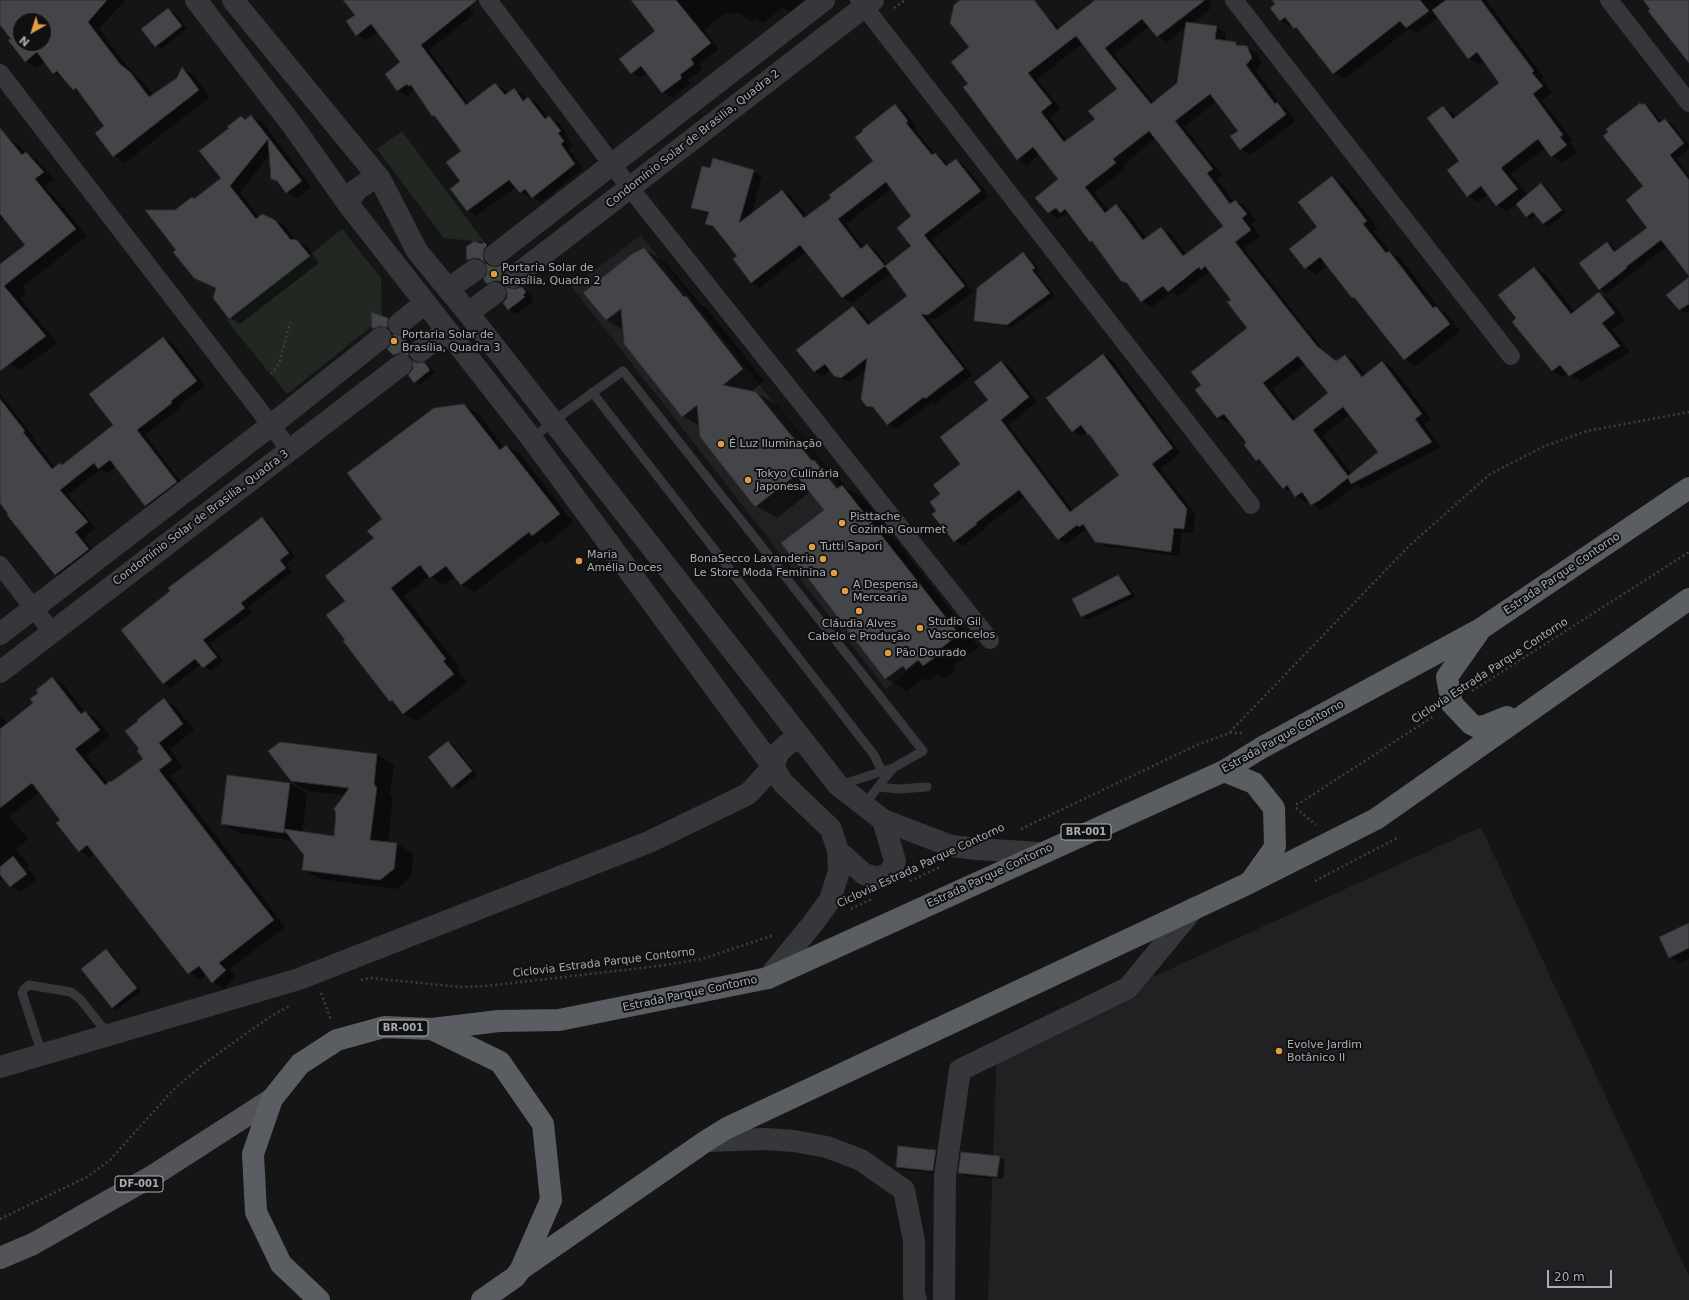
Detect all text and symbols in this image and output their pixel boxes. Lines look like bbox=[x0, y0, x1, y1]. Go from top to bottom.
north arrow bbox=[12, 12, 52, 52]
text: N bbox=[17, 33, 32, 49]
street label: Condomínio Solar de Brasilia, Quadra 2 bbox=[604, 67, 782, 211]
place label: Portaria Solar de Brasília, Quadra 2 bbox=[502, 261, 601, 287]
marker: Portaria Solar de Brasília, Quadra 2 bbox=[489, 269, 499, 279]
place label: Portaria Solar de Brasília, Quadra 3 bbox=[402, 328, 501, 354]
marker: Portaria Solar de Brasília, Quadra 3 bbox=[389, 336, 399, 346]
place label: É Luz Iluminação bbox=[729, 437, 822, 451]
marker: É Luz Iluminação bbox=[716, 439, 726, 449]
street label: Condomínio Solar de Brasilia, Quadra 3 bbox=[111, 448, 291, 588]
place label: Tokyo Culinária Japonesa bbox=[756, 467, 839, 493]
marker: Tokyo Culinária Japonesa bbox=[743, 475, 753, 485]
place label: Pisttache Cozinha Gourmet bbox=[850, 510, 946, 536]
marker: Pisttache Cozinha Gourmet bbox=[837, 518, 847, 528]
street label: Estrada Parque Contorno bbox=[1501, 530, 1623, 618]
place label: Tutti Sapori bbox=[820, 540, 882, 554]
marker: Tutti Sapori bbox=[807, 542, 817, 552]
place label: Maria Amélia Doces bbox=[587, 548, 662, 574]
place label: BonaSecco Lavanderia bbox=[690, 552, 815, 566]
marker: BonaSecco Lavanderia bbox=[818, 554, 828, 564]
marker: Maria Amélia Doces bbox=[574, 556, 584, 566]
place label: Le Store Moda Feminina bbox=[694, 566, 826, 580]
marker: Le Store Moda Feminina bbox=[829, 568, 839, 578]
place label: A Despensa Mercearia bbox=[853, 578, 918, 604]
marker: A Despensa Mercearia bbox=[840, 586, 850, 596]
marker: Cláudia Alves Cabelo e Produção bbox=[854, 606, 864, 616]
place label: Studio Gil Vasconcelos bbox=[928, 615, 995, 641]
street label: Ciclovia Estrada Parque Contorno bbox=[1409, 615, 1571, 727]
place label: Cláudia Alves Cabelo e Produção bbox=[808, 617, 910, 643]
marker: Studio Gil Vasconcelos bbox=[915, 623, 925, 633]
place label: Pão Dourado bbox=[896, 646, 966, 660]
marker: Pão Dourado bbox=[883, 648, 893, 658]
street label: Estrada Parque Contorno bbox=[1220, 698, 1346, 776]
street label: Ciclovia Estrada Parque Contorno bbox=[835, 821, 1007, 911]
road number: BR-001 bbox=[1061, 824, 1111, 840]
street label: Estrada Parque Contorno bbox=[925, 841, 1055, 911]
street label: Ciclovia Estrada Parque Contorno bbox=[512, 945, 696, 981]
street label: Estrada Parque Contorno bbox=[621, 973, 759, 1015]
road number: BR-001 bbox=[378, 1020, 428, 1036]
place label: Evolve Jardim Botânico II bbox=[1287, 1038, 1362, 1064]
marker: Evolve Jardim Botânico II bbox=[1274, 1046, 1284, 1056]
road number: DF-001 bbox=[115, 1176, 163, 1192]
scale bar bbox=[1549, 1262, 1614, 1288]
text: 20 m bbox=[1554, 1270, 1585, 1284]

